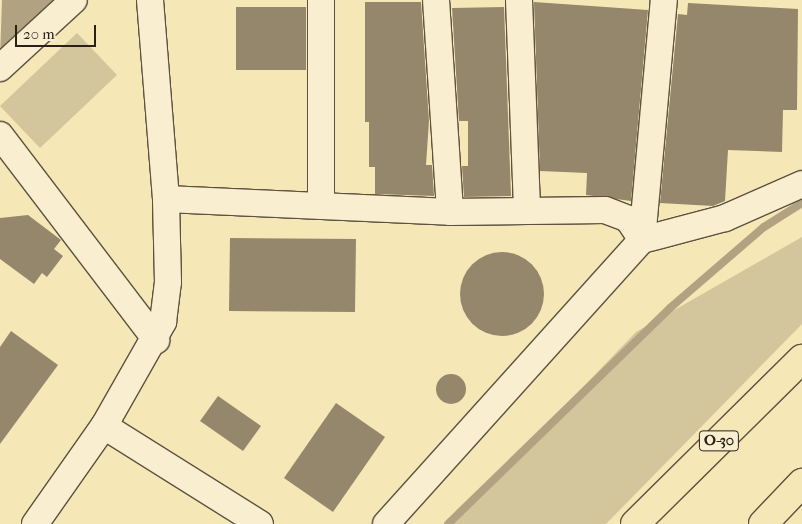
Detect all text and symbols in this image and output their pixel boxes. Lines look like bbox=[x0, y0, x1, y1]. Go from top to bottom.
scale bar bbox=[18, 15, 99, 47]
text: 20 m bbox=[23, 25, 55, 43]
road number: O-30 bbox=[698, 428, 740, 454]

